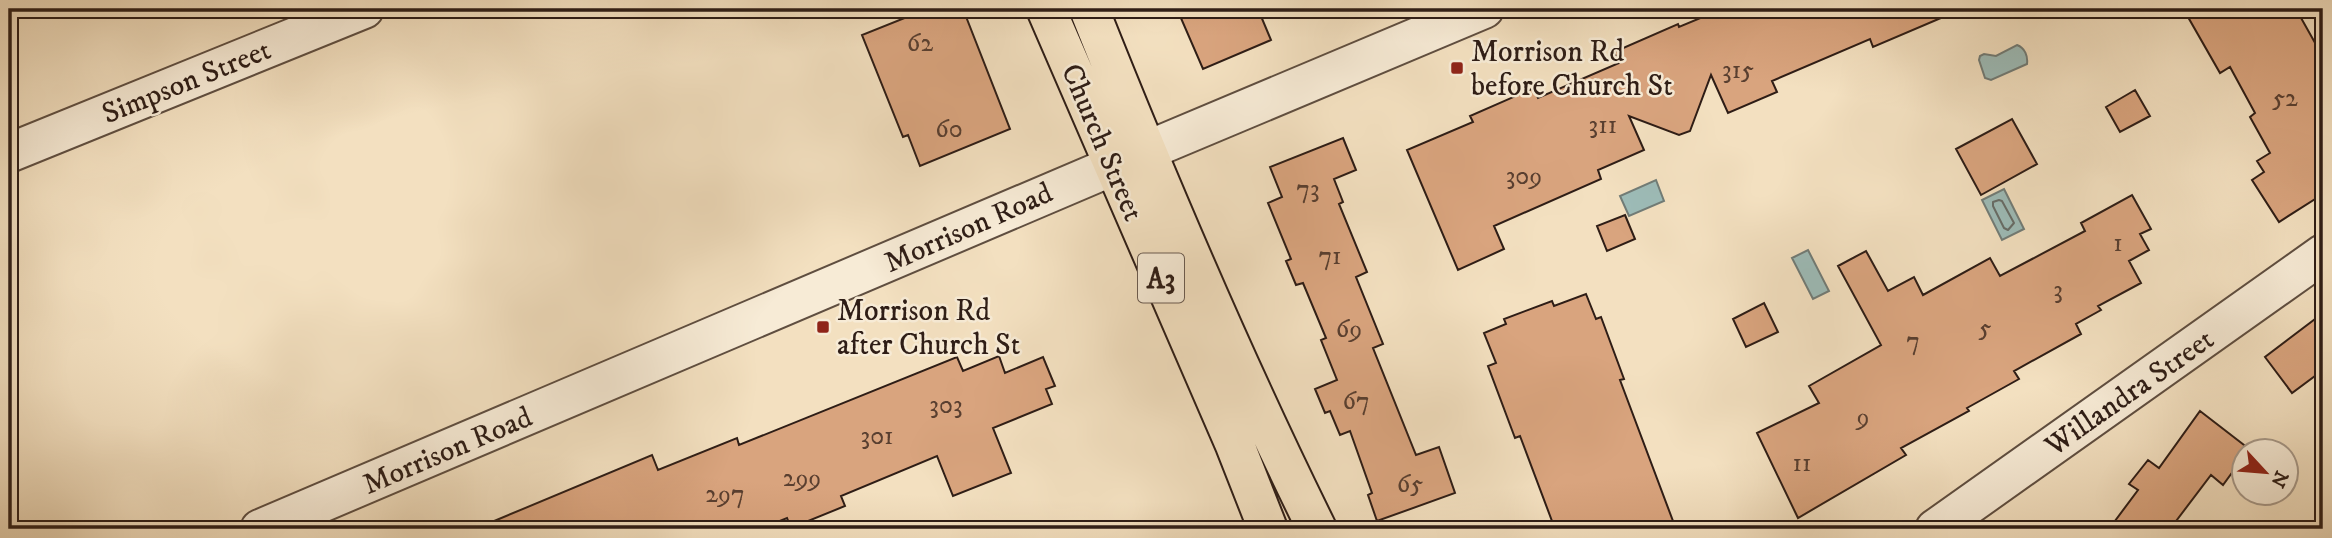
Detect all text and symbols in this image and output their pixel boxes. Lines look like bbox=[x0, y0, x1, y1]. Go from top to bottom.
house number: 62 bbox=[907, 27, 933, 60]
street label: Simpson Street bbox=[97, 32, 276, 133]
place label: Morrison Rd before Church St bbox=[1471, 34, 1673, 105]
house number: 315 bbox=[1722, 54, 1754, 87]
street label: Church Street bbox=[1052, 58, 1151, 227]
marker: Morrison Rd before Church St bbox=[1449, 60, 1465, 76]
house number: 52 bbox=[2272, 82, 2298, 115]
house number: 311 bbox=[1589, 109, 1617, 142]
house number: 60 bbox=[935, 113, 963, 146]
house number: 309 bbox=[1506, 160, 1542, 193]
house number: 73 bbox=[1296, 173, 1320, 206]
street label: Morrison Road bbox=[879, 175, 1059, 282]
house number: 1 bbox=[2113, 227, 2123, 260]
house number: 71 bbox=[1318, 240, 1342, 273]
road number: A3 bbox=[1138, 254, 1184, 302]
house number: 3 bbox=[2053, 274, 2063, 307]
place label: Morrison Rd after Church St bbox=[837, 293, 1020, 364]
house number: 5 bbox=[1979, 312, 1992, 345]
house number: 69 bbox=[1336, 313, 1362, 346]
marker: Morrison Rd after Church St bbox=[815, 319, 831, 335]
street label: Willandra Street bbox=[2037, 321, 2221, 466]
house number: 7 bbox=[1906, 325, 1920, 358]
house number: 67 bbox=[1342, 385, 1370, 418]
house number: 303 bbox=[929, 389, 963, 422]
street label: Morrison Road bbox=[357, 399, 538, 504]
house number: 9 bbox=[1855, 401, 1869, 434]
house number: 301 bbox=[860, 420, 894, 453]
north arrow bbox=[2230, 436, 2300, 506]
house number: 11 bbox=[1792, 447, 1812, 480]
house number: 299 bbox=[783, 462, 821, 495]
text: N bbox=[2265, 467, 2293, 491]
house number: 65 bbox=[1397, 468, 1423, 501]
house number: 297 bbox=[705, 478, 745, 511]

